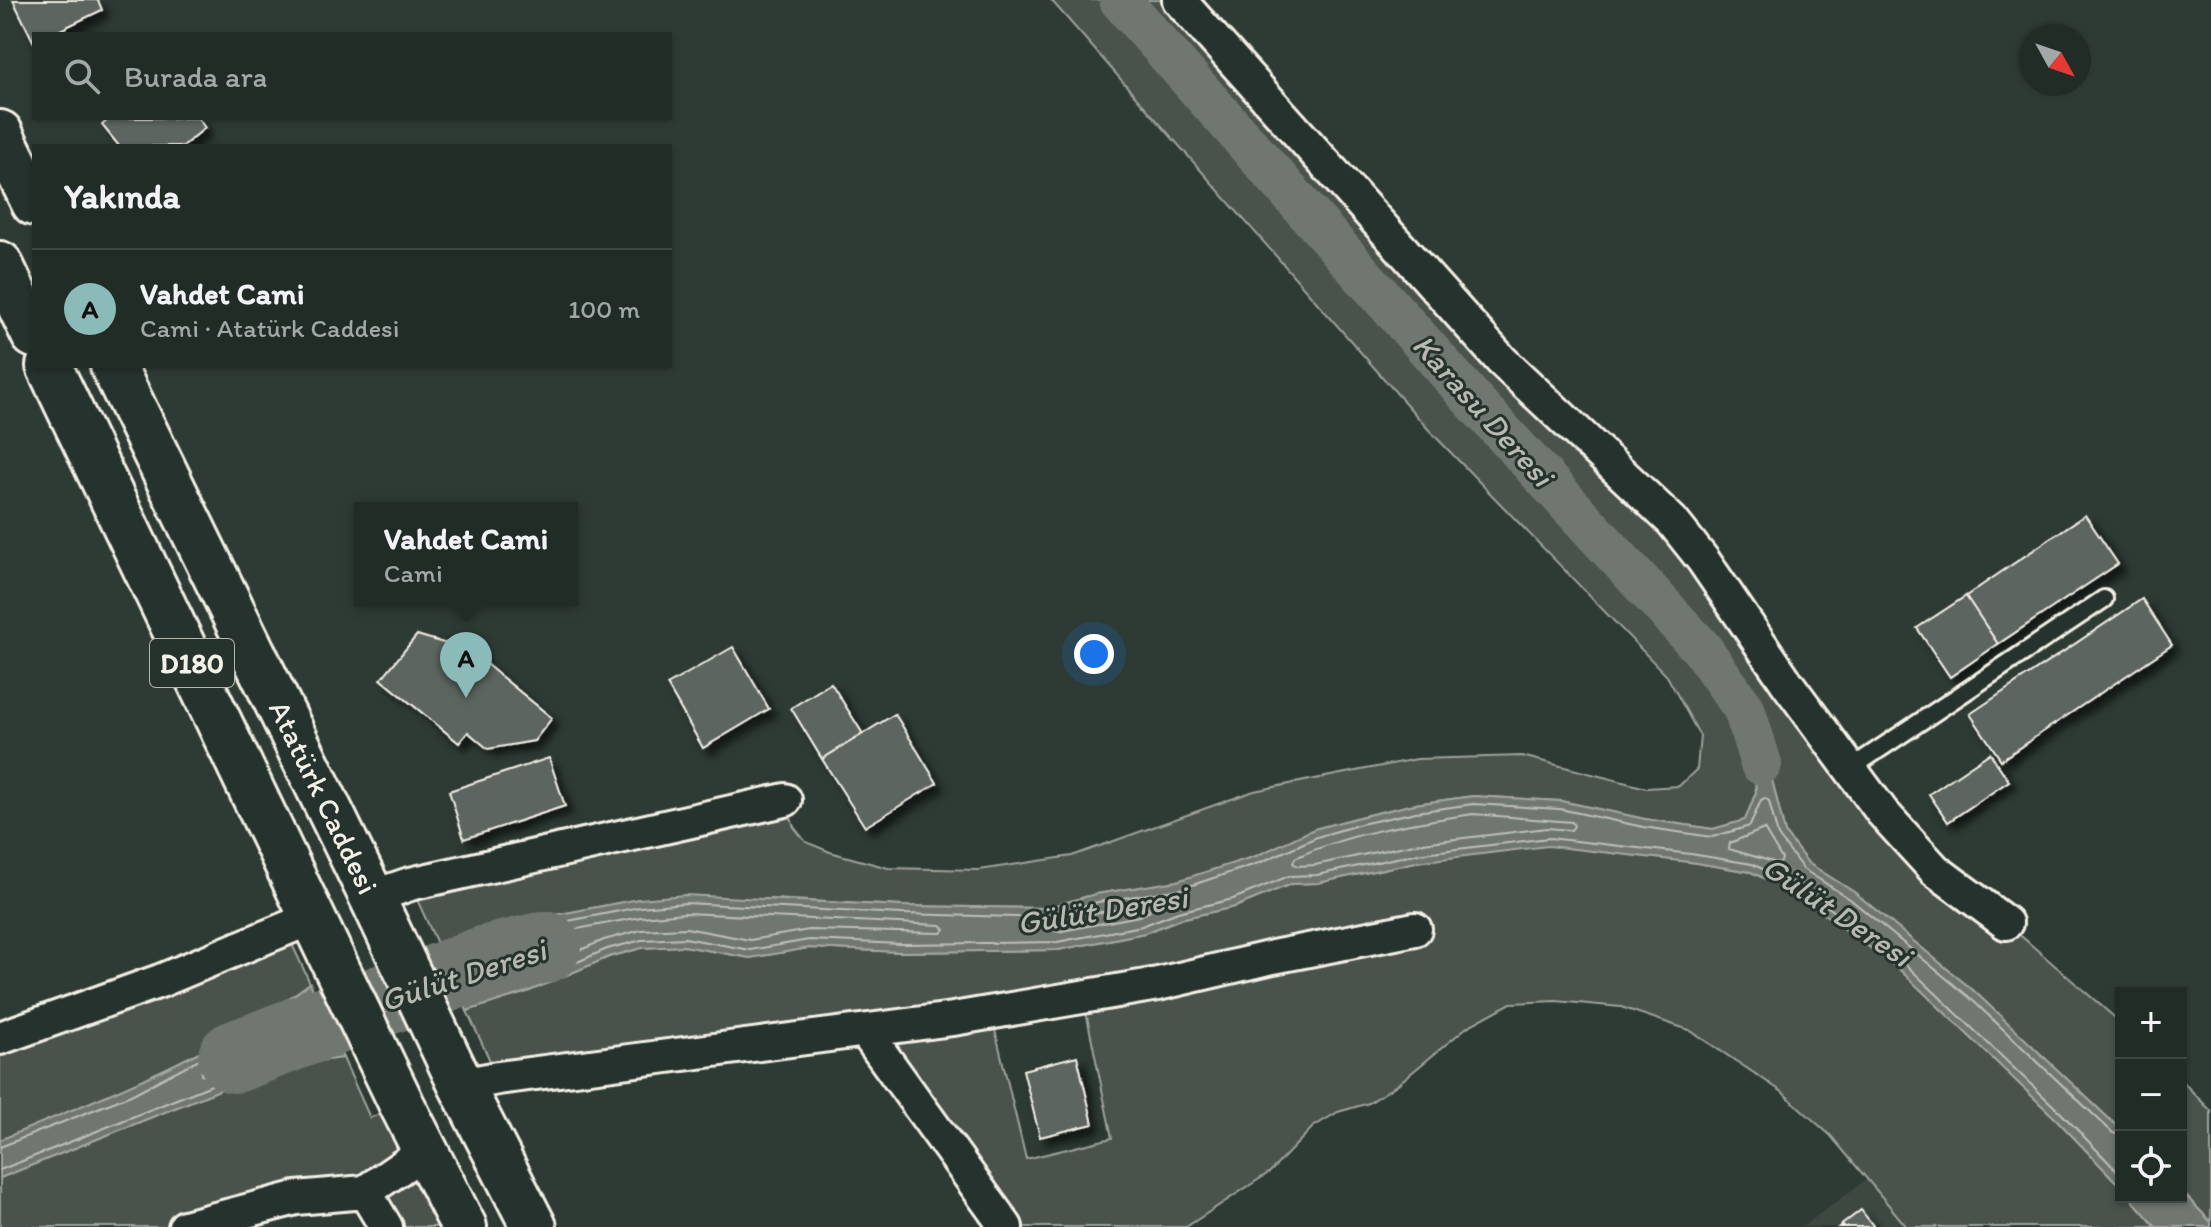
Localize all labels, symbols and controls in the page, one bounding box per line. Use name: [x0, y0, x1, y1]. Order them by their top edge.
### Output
north arrow: [2019, 24, 2091, 96]
search box: [32, 32, 672, 120]
icon: search: [60, 54, 104, 98]
text: Burada ara: [124, 58, 267, 95]
text: Yakında: [64, 176, 180, 217]
text: Vahdet Cami: [140, 275, 304, 312]
text: A: [82, 293, 98, 325]
text: 100 m: [568, 293, 640, 325]
text: Cami · Atatürk Caddesi: [140, 312, 399, 344]
water label: Karasu Deresi: [1405, 326, 1563, 496]
popup: [354, 502, 578, 606]
text: Vahdet Cami: [384, 520, 548, 557]
text: Cami: [384, 557, 443, 589]
pin: A: [440, 632, 492, 698]
your location: [1074, 634, 1114, 674]
road number: D180: [150, 639, 234, 687]
street label: Atatürk Caddesi: [261, 694, 387, 900]
water label: Gülüt Deresi: [1755, 847, 1921, 976]
water label: Gülüt Deresi: [1014, 877, 1192, 942]
water label: Gülüt Deresi: [376, 930, 553, 1020]
map controls: [2115, 987, 2187, 1203]
button: +: [2115, 987, 2187, 1059]
button: −: [2115, 1059, 2187, 1131]
button: locate: [2115, 1131, 2187, 1203]

